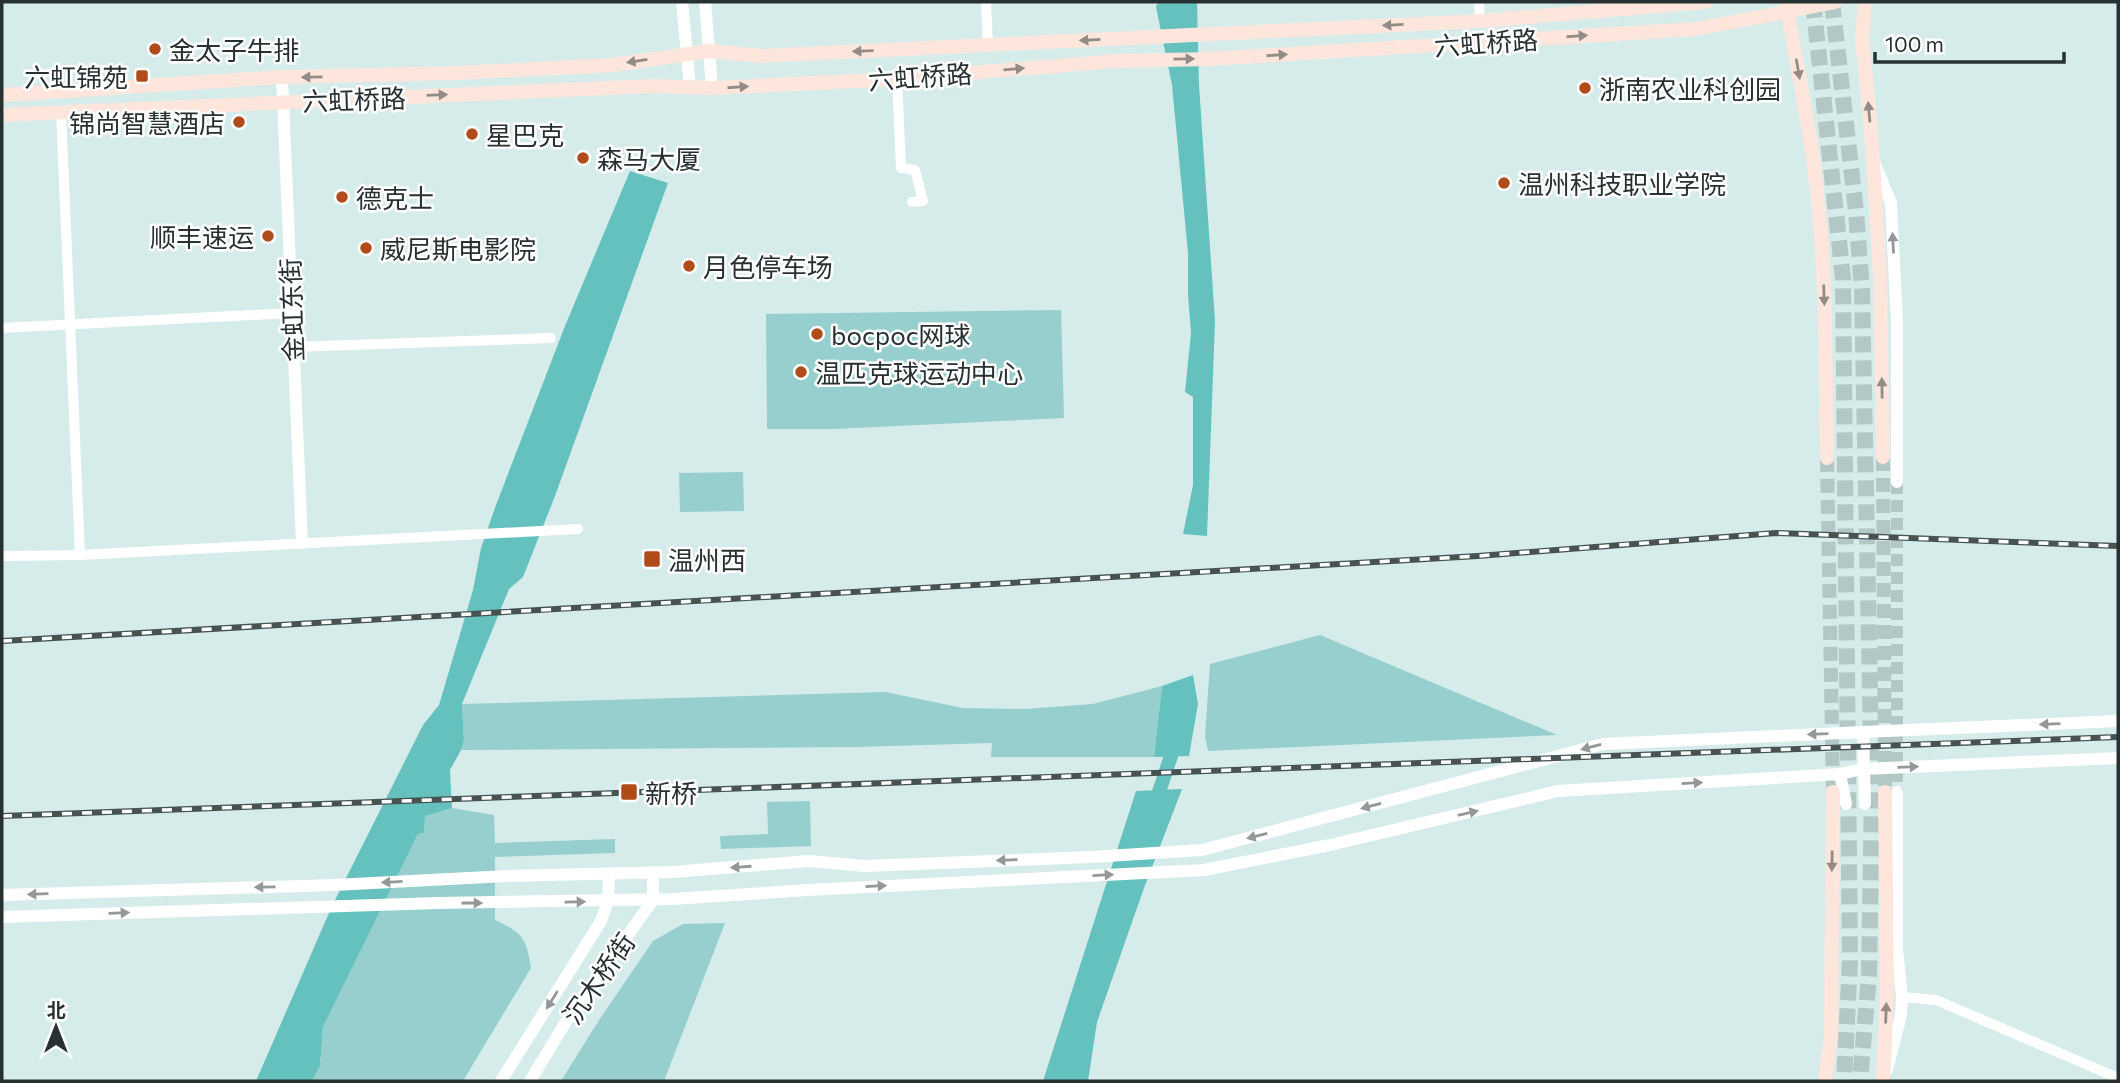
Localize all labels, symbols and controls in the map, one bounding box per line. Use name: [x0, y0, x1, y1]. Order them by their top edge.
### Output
one-way arrow: [1382, 20, 1404, 31]
scale bar: [1875, 21, 2064, 65]
street label: 六虹桥路: [1433, 23, 1539, 61]
one-way arrow: [1566, 30, 1588, 41]
text: 100 m: [1885, 31, 1944, 56]
place label: 金太子牛排: [169, 34, 299, 65]
one-way arrow: [1079, 34, 1101, 45]
marker: 金太子牛排: [147, 41, 163, 57]
one-way arrow: [852, 46, 874, 57]
one-way arrow: [1266, 49, 1288, 60]
one-way arrow: [1173, 54, 1195, 65]
one-way arrow: [626, 56, 648, 67]
street label: 六虹桥路: [867, 57, 973, 95]
one-way arrow: [1793, 58, 1804, 80]
place label: 六虹锦苑: [24, 61, 128, 92]
one-way arrow: [1003, 63, 1025, 74]
marker: 六虹锦苑: [134, 68, 150, 84]
one-way arrow: [300, 71, 322, 83]
place label: 浙南农业科创园: [1599, 73, 1781, 104]
marker: 浙南农业科创园: [1577, 80, 1593, 96]
one-way arrow: [727, 81, 749, 92]
street label: 六虹桥路: [301, 82, 407, 116]
one-way arrow: [426, 90, 448, 101]
one-way arrow: [1863, 101, 1874, 123]
place label: 锦尚智慧酒店: [69, 107, 225, 138]
marker: 锦尚智慧酒店: [231, 114, 247, 130]
place label: 星巴克: [486, 119, 564, 150]
marker: 星巴克: [464, 126, 480, 142]
place label: 森马大厦: [597, 143, 701, 174]
marker: 森马大厦: [575, 150, 591, 166]
place label: 温州科技职业学院: [1518, 168, 1726, 199]
marker: 温州科技职业学院: [1496, 175, 1512, 191]
place label: 德克士: [356, 182, 434, 213]
marker: 德克士: [334, 189, 350, 205]
place label: 顺丰速运: [150, 221, 254, 252]
marker: 顺丰速运: [260, 228, 276, 244]
one-way arrow: [1887, 231, 1898, 253]
place label: 威尼斯电影院: [380, 233, 536, 264]
marker: 威尼斯电影院: [358, 240, 374, 256]
place label: 月色停车场: [703, 251, 833, 282]
street label: 金虹东街: [274, 257, 308, 363]
marker: 月色停车场: [681, 258, 697, 274]
one-way arrow: [1818, 284, 1829, 306]
place label: bocpoc网球: [831, 319, 971, 350]
marker: bocpoc网球: [809, 326, 825, 342]
place label: 温匹克球运动中心: [815, 357, 1023, 388]
marker: 温匹克球运动中心: [793, 364, 809, 380]
one-way arrow: [1876, 377, 1888, 399]
place label: 温州西: [668, 544, 746, 575]
marker: 温州西: [642, 549, 662, 569]
one-way arrow: [2039, 718, 2061, 729]
one-way arrow: [1806, 728, 1828, 739]
one-way arrow: [1580, 742, 1602, 753]
one-way arrow: [1897, 762, 1919, 773]
place label: 新桥: [645, 777, 697, 808]
one-way arrow: [1682, 778, 1704, 789]
marker: 新桥: [619, 782, 639, 802]
one-way arrow: [1360, 801, 1382, 812]
one-way arrow: [1457, 807, 1479, 818]
one-way arrow: [1246, 831, 1268, 842]
one-way arrow: [1826, 850, 1838, 872]
one-way arrow: [995, 855, 1017, 866]
one-way arrow: [729, 862, 751, 873]
one-way arrow: [1092, 869, 1114, 880]
one-way arrow: [381, 877, 403, 888]
one-way arrow: [254, 881, 276, 892]
one-way arrow: [865, 881, 887, 892]
one-way arrow: [27, 888, 49, 900]
one-way arrow: [564, 896, 586, 907]
one-way arrow: [461, 897, 483, 909]
one-way arrow: [108, 907, 130, 918]
street label: 沉木桥街: [555, 927, 641, 1029]
one-way arrow: [546, 990, 559, 1010]
north arrow: [21, 992, 91, 1062]
text: 北: [46, 998, 66, 1021]
one-way arrow: [1881, 1002, 1892, 1024]

